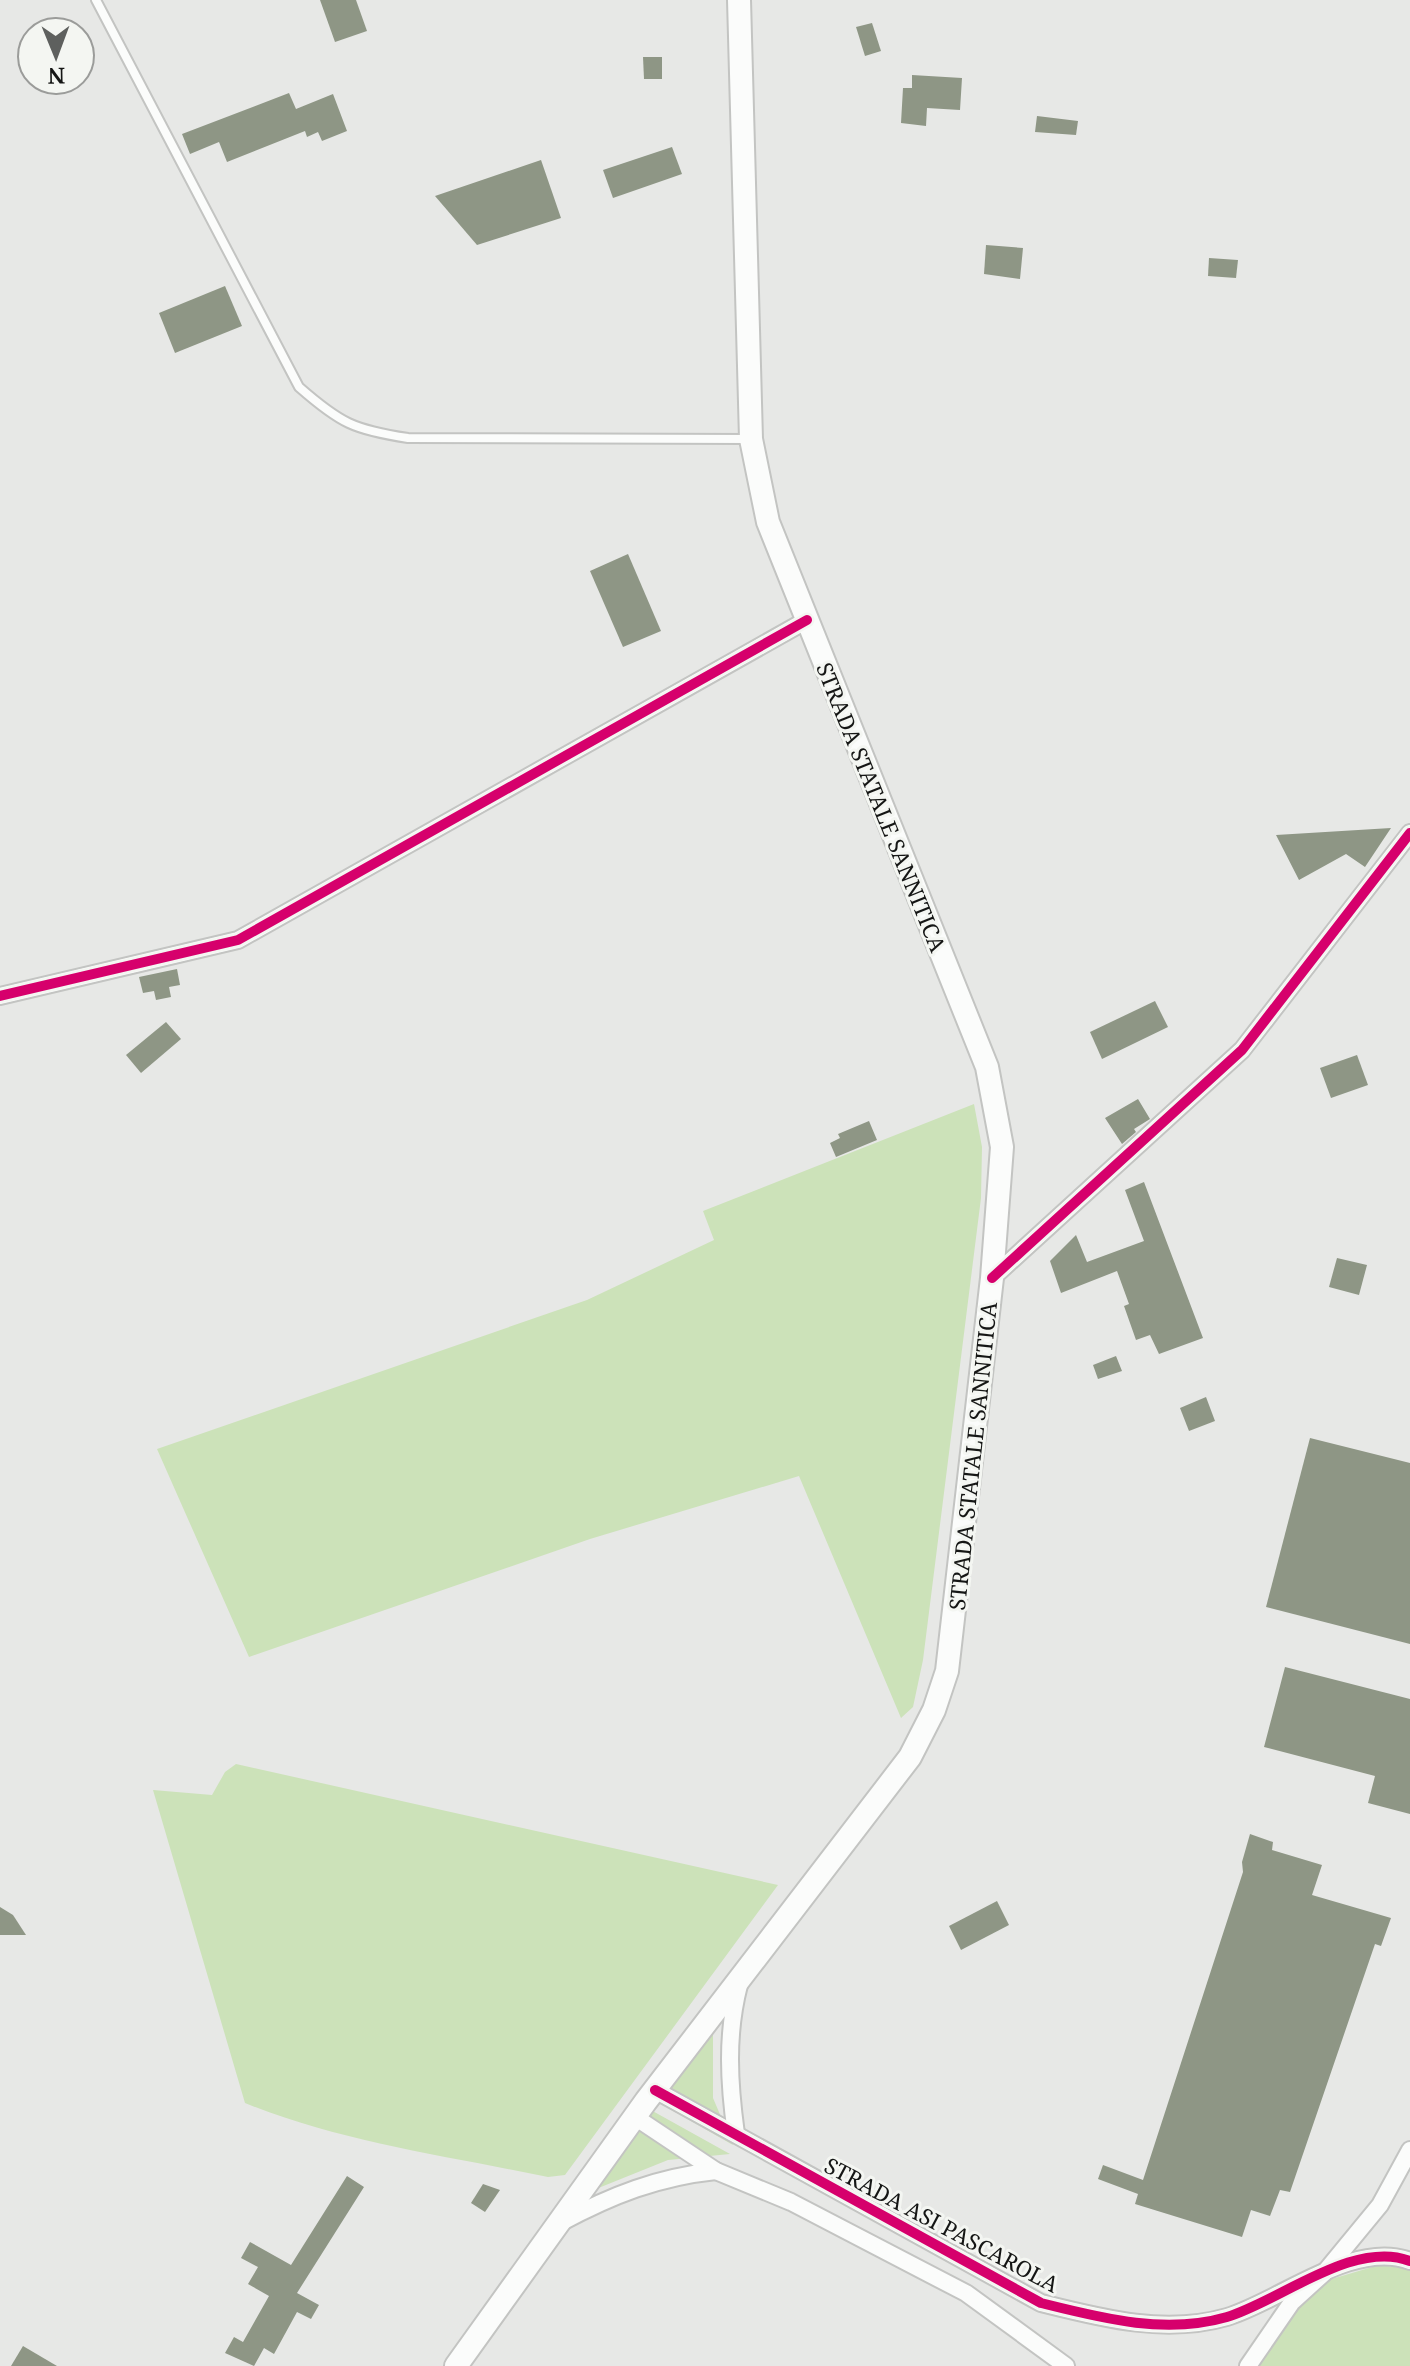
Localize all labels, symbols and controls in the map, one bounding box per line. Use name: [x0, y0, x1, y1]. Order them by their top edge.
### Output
north arrow: [16, 16, 96, 96]
text: N: [47, 62, 65, 92]
street label: STRADA STATALE SANNITICA: [810, 658, 954, 957]
street label: STRADA STATALE SANNITICA: [941, 1300, 1003, 1612]
street label: STRADA ASI PASCAROLA: [820, 2149, 1065, 2299]

